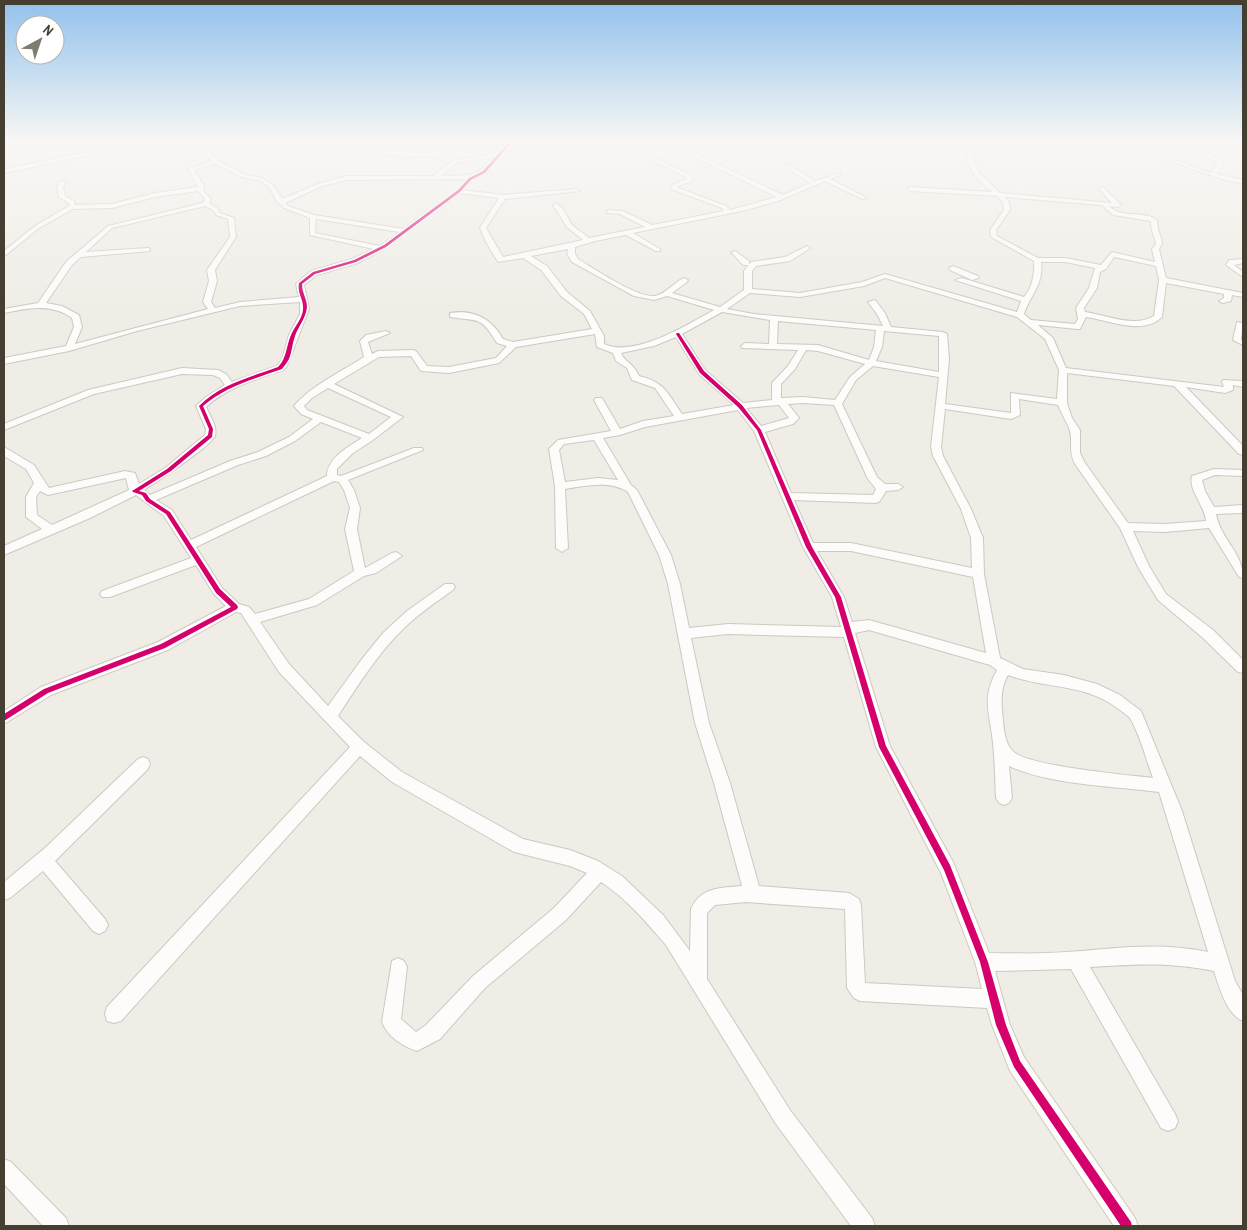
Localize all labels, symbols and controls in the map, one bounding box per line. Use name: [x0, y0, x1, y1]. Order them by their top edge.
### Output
north arrow: [15, 15, 65, 65]
text: N: [39, 20, 57, 40]

